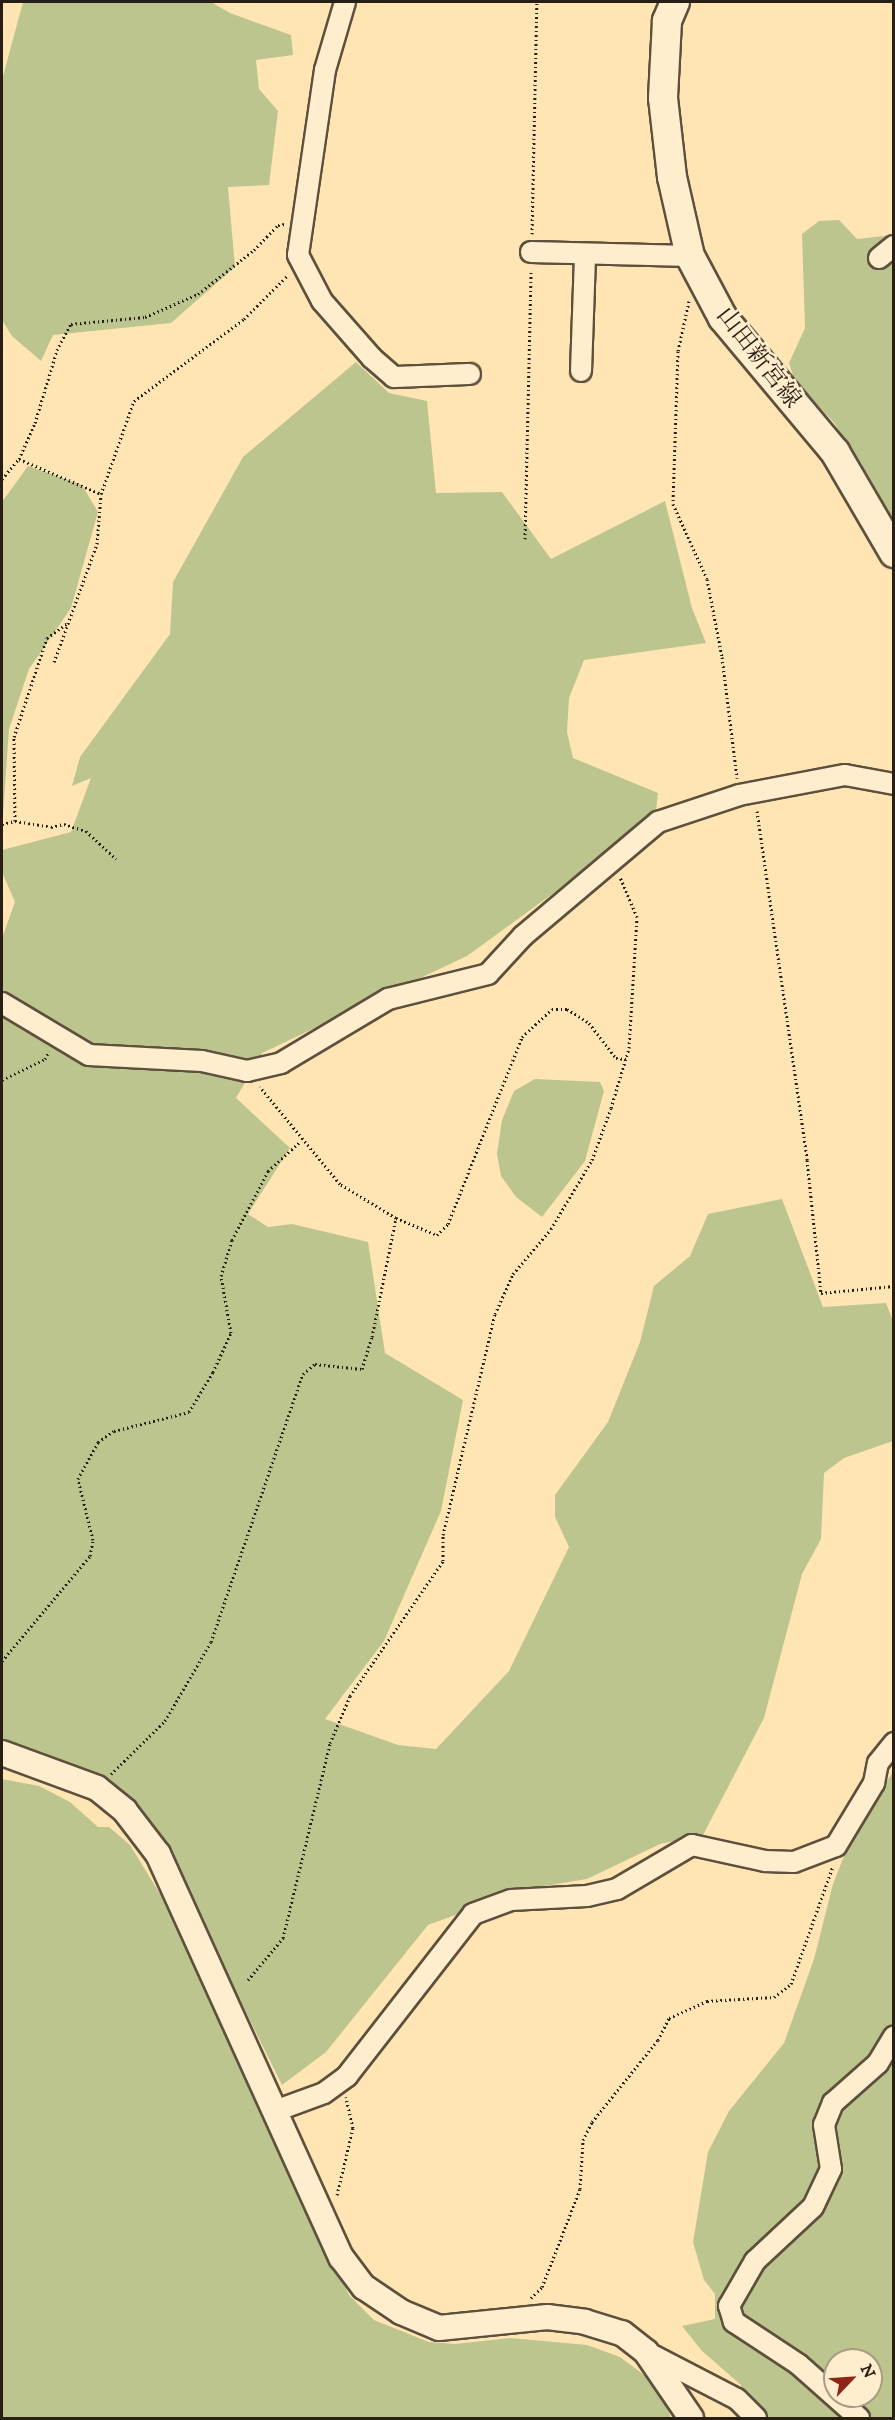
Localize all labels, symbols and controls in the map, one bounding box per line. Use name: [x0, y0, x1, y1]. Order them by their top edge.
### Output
street label: 山田新宮線: [710, 302, 806, 414]
north arrow: [823, 2348, 883, 2408]
text: N: [856, 2361, 879, 2381]

